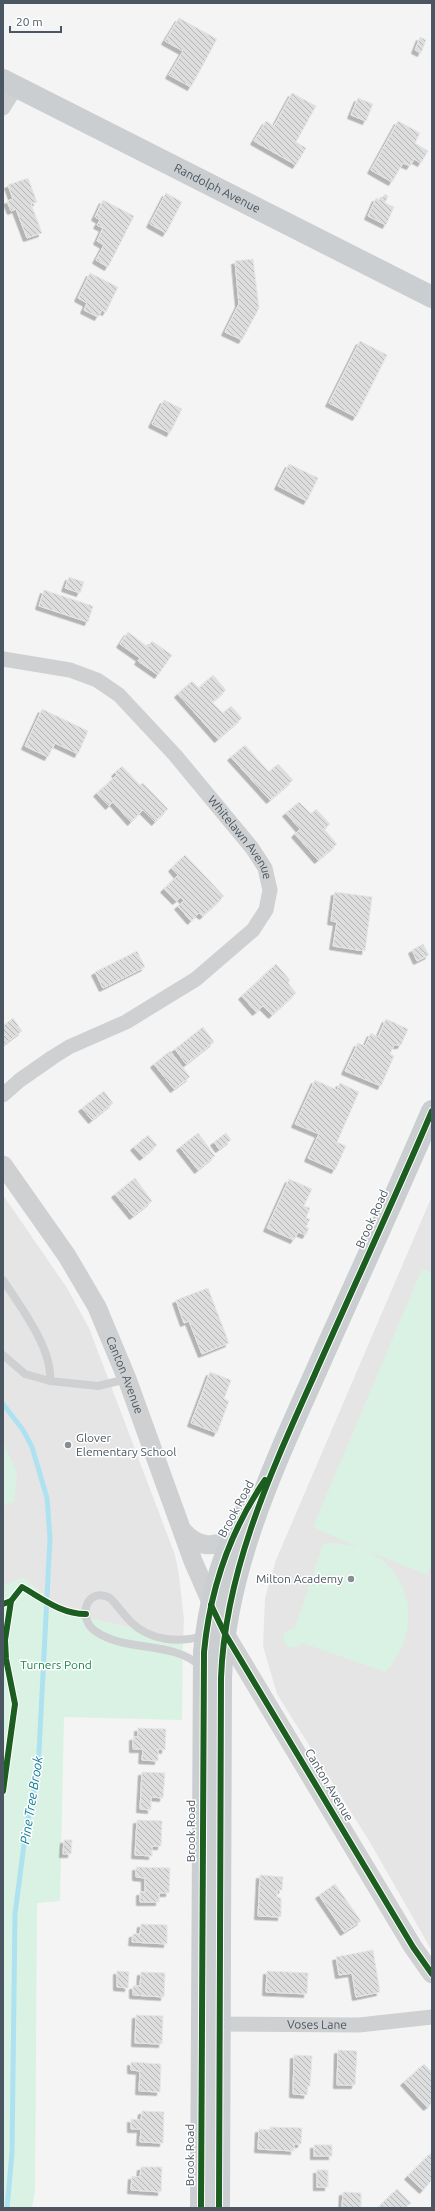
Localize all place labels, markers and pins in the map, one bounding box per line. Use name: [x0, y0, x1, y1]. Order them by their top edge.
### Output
place label: Glover Elementary School: [76, 1431, 176, 1458]
marker: Glover Elementary School: [63, 1440, 73, 1450]
place label: Milton Academy: [256, 1572, 343, 1585]
marker: Milton Academy: [346, 1574, 356, 1584]

